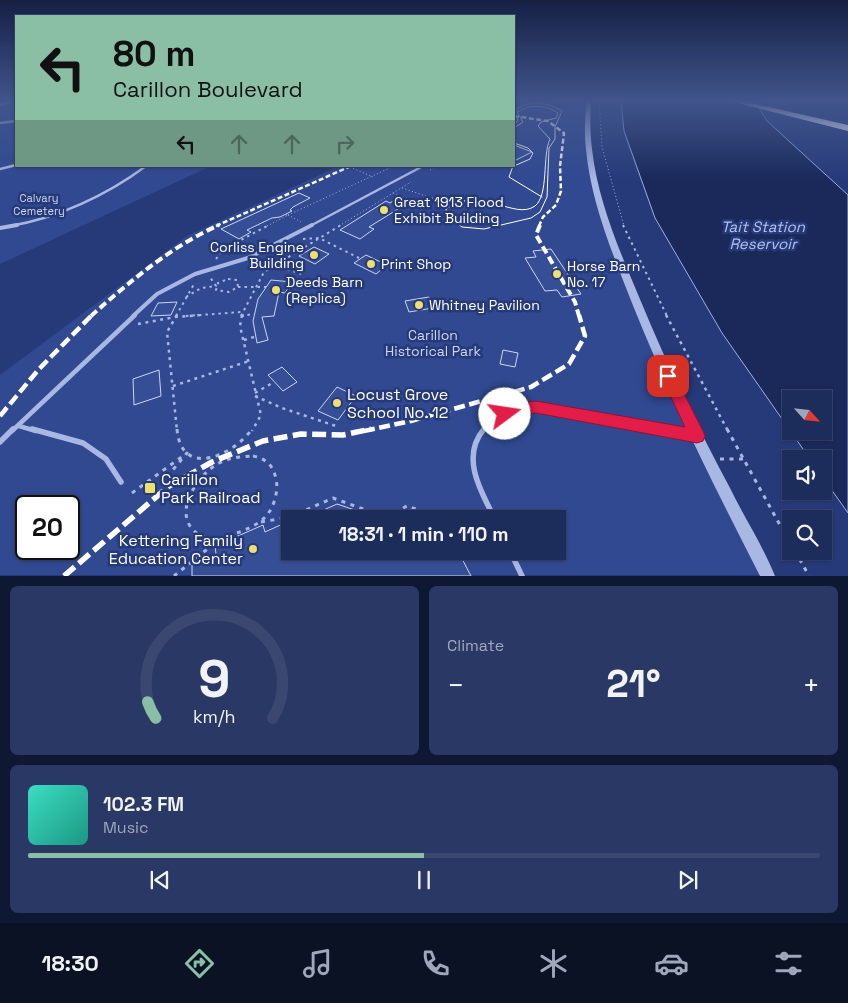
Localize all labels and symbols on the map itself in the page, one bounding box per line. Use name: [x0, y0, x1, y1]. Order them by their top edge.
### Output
park label: Calvary Cemetery: [13, 191, 65, 218]
place label: Great 1913 Flood Exhibit Building: [394, 193, 504, 227]
marker: Great 1913 Flood Exhibit Building: [378, 204, 390, 216]
water label: Tait Station Reservoir: [721, 217, 806, 253]
place label: Corliss Engine Building: [210, 238, 304, 272]
marker: Corliss Engine Building: [308, 249, 320, 261]
place label: Print Shop: [381, 255, 451, 273]
place label: Horse Barn No. 17: [567, 257, 640, 291]
marker: Print Shop: [365, 258, 377, 270]
marker: Horse Barn No. 17: [551, 268, 563, 280]
place label: Deeds Barn (Replica): [286, 273, 363, 307]
marker: Deeds Barn (Replica): [270, 284, 282, 296]
place label: Whitney Pavilion: [429, 296, 540, 314]
marker: Whitney Pavilion: [413, 299, 425, 311]
park label: Carillon Historical Park: [385, 326, 481, 360]
pin: [647, 355, 689, 397]
place label: Locust Grove School No. 12: [347, 384, 448, 423]
position arrow: [478, 387, 530, 439]
north arrow: [782, 390, 832, 440]
marker: Locust Grove School No. 12: [331, 397, 343, 409]
place label: Carillon Park Railroad: [161, 469, 260, 508]
marker: Carillon Park Railroad: [143, 481, 157, 495]
speed limit sign: 20: [15, 495, 80, 560]
place label: Kettering Family Education Center: [109, 530, 243, 569]
marker: Kettering Family Education Center: [247, 543, 259, 555]

